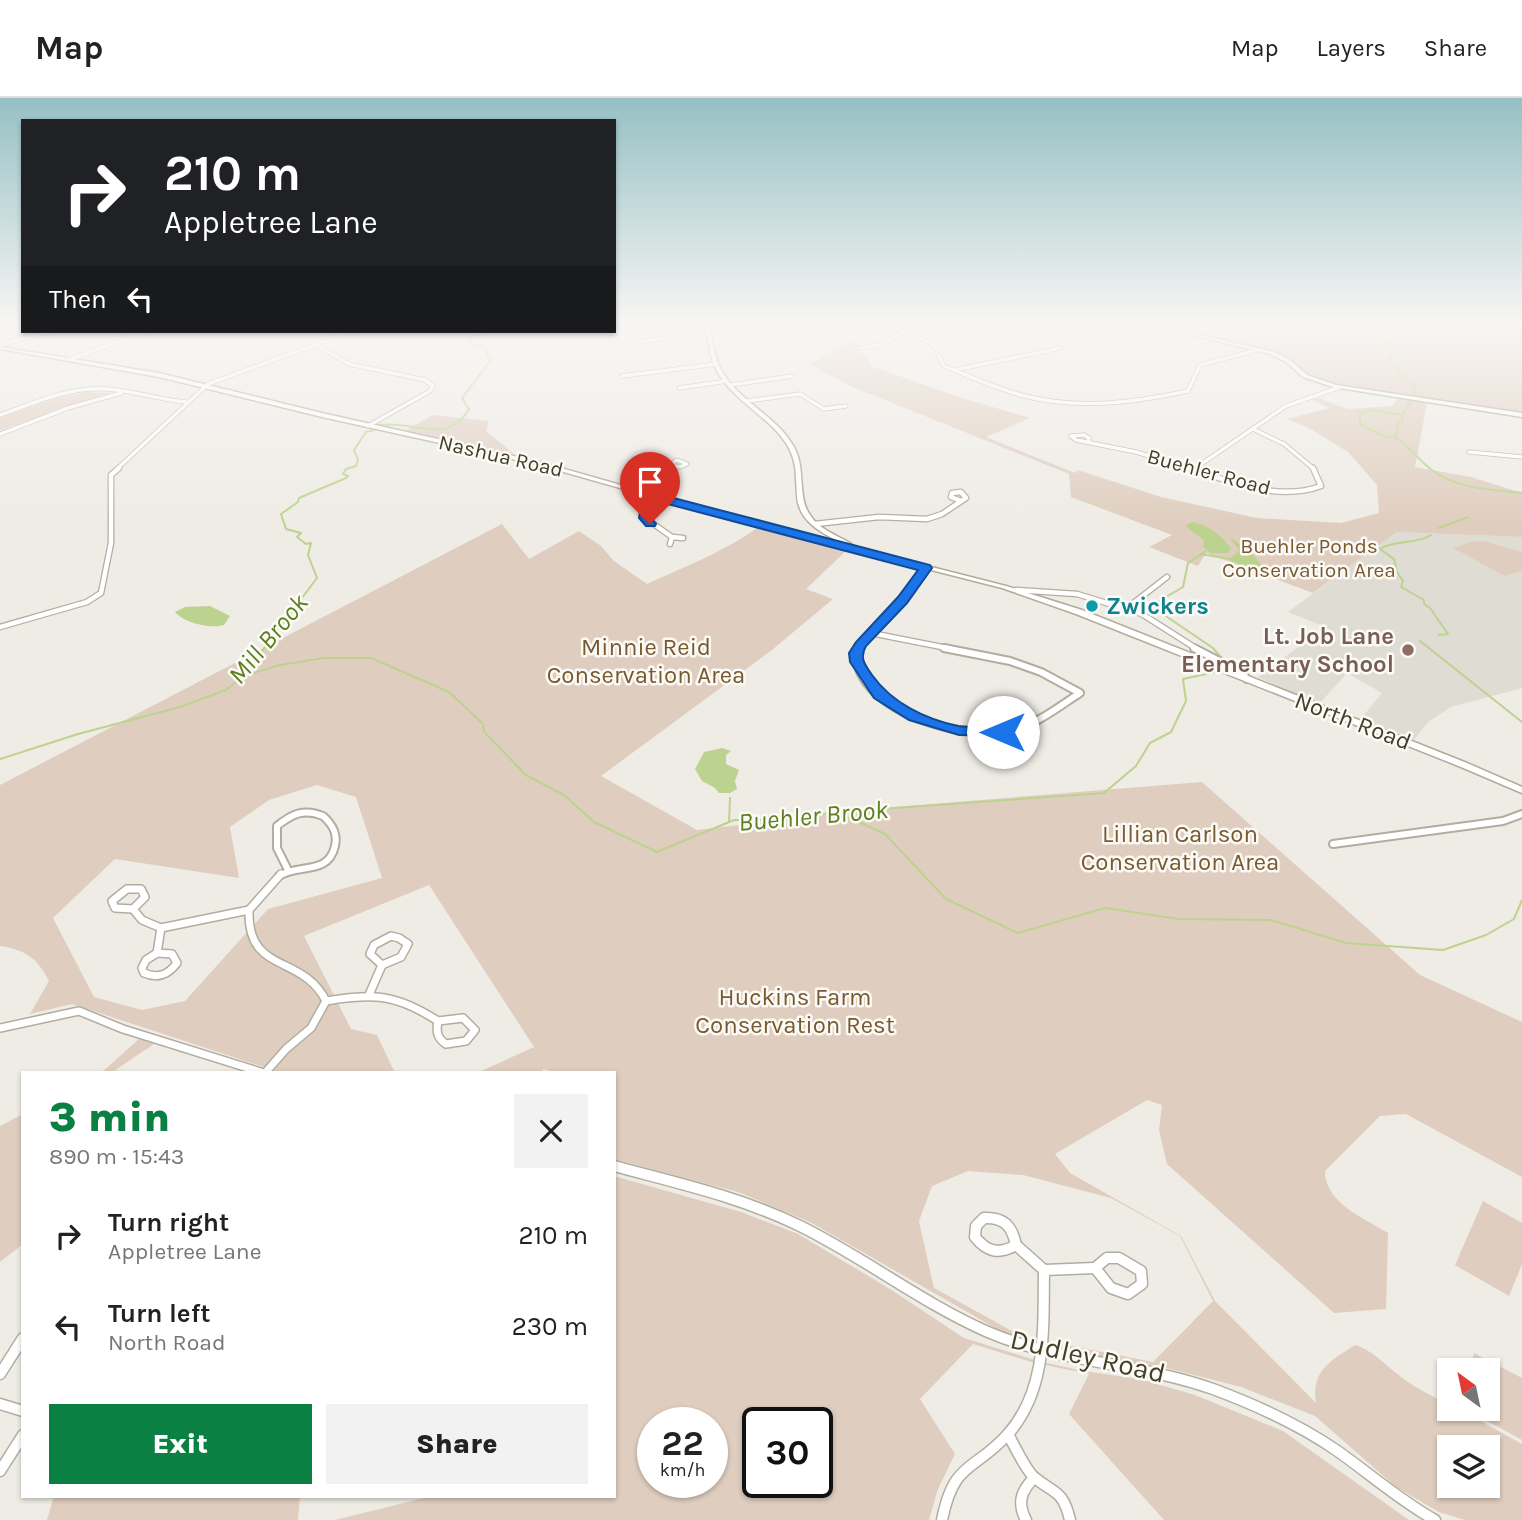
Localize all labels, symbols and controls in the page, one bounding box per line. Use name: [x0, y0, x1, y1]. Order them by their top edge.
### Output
text: Map: [35, 29, 103, 67]
text: Map: [1231, 34, 1279, 62]
text: Layers: [1317, 34, 1386, 62]
text: Share: [1424, 34, 1487, 62]
text: 210 m: [164, 145, 301, 202]
icon: right: [49, 147, 140, 238]
text: Appletree Lane: [164, 204, 378, 241]
icon: left: [121, 280, 159, 318]
text: Then: [49, 284, 107, 315]
street label: Nashua Road: [436, 430, 566, 482]
street label: Buehler Road: [1145, 444, 1273, 500]
pin: [620, 452, 680, 524]
icon: arrive: [631, 463, 669, 501]
park label: Buehler Ponds Conservation Area: [1222, 534, 1396, 582]
water label: Mill Brook: [222, 587, 315, 690]
place label: Zwickers: [1106, 592, 1209, 620]
marker: Zwickers: [1084, 598, 1100, 614]
place label: Lt. Job Lane Elementary School: [1181, 622, 1394, 678]
park label: Minnie Reid Conservation Area: [547, 633, 745, 689]
marker: Lt. Job Lane Elementary School: [1400, 642, 1416, 658]
street label: North Road: [1291, 686, 1415, 756]
position arrow: [966, 695, 1040, 769]
water label: Buehler Brook: [737, 794, 890, 838]
park label: Lillian Carlson Conservation Area: [1081, 820, 1279, 876]
park label: Huckins Farm Conservation Rest: [695, 983, 895, 1039]
text: 3 min: [49, 1092, 170, 1142]
button: close: [514, 1094, 588, 1168]
text: 890 m · 15:43: [49, 1143, 184, 1170]
text: Turn right: [108, 1207, 229, 1238]
icon: right: [49, 1217, 87, 1255]
text: 210 m: [518, 1220, 588, 1251]
text: Appletree Lane: [108, 1238, 262, 1265]
text: Turn left: [108, 1298, 210, 1329]
icon: left: [49, 1308, 87, 1346]
text: 230 m: [512, 1311, 588, 1342]
street label: Dudley Road: [1007, 1322, 1169, 1390]
text: North Road: [108, 1329, 226, 1356]
north arrow: [1437, 1358, 1500, 1421]
map controls: [1437, 1358, 1500, 1498]
button: Exit: [49, 1404, 312, 1484]
button: Share: [326, 1404, 588, 1484]
speed limit sign: 30: [742, 1407, 833, 1498]
text: 22: [661, 1423, 704, 1464]
button: layers: [1437, 1435, 1500, 1498]
text: km/h: [660, 1459, 705, 1481]

